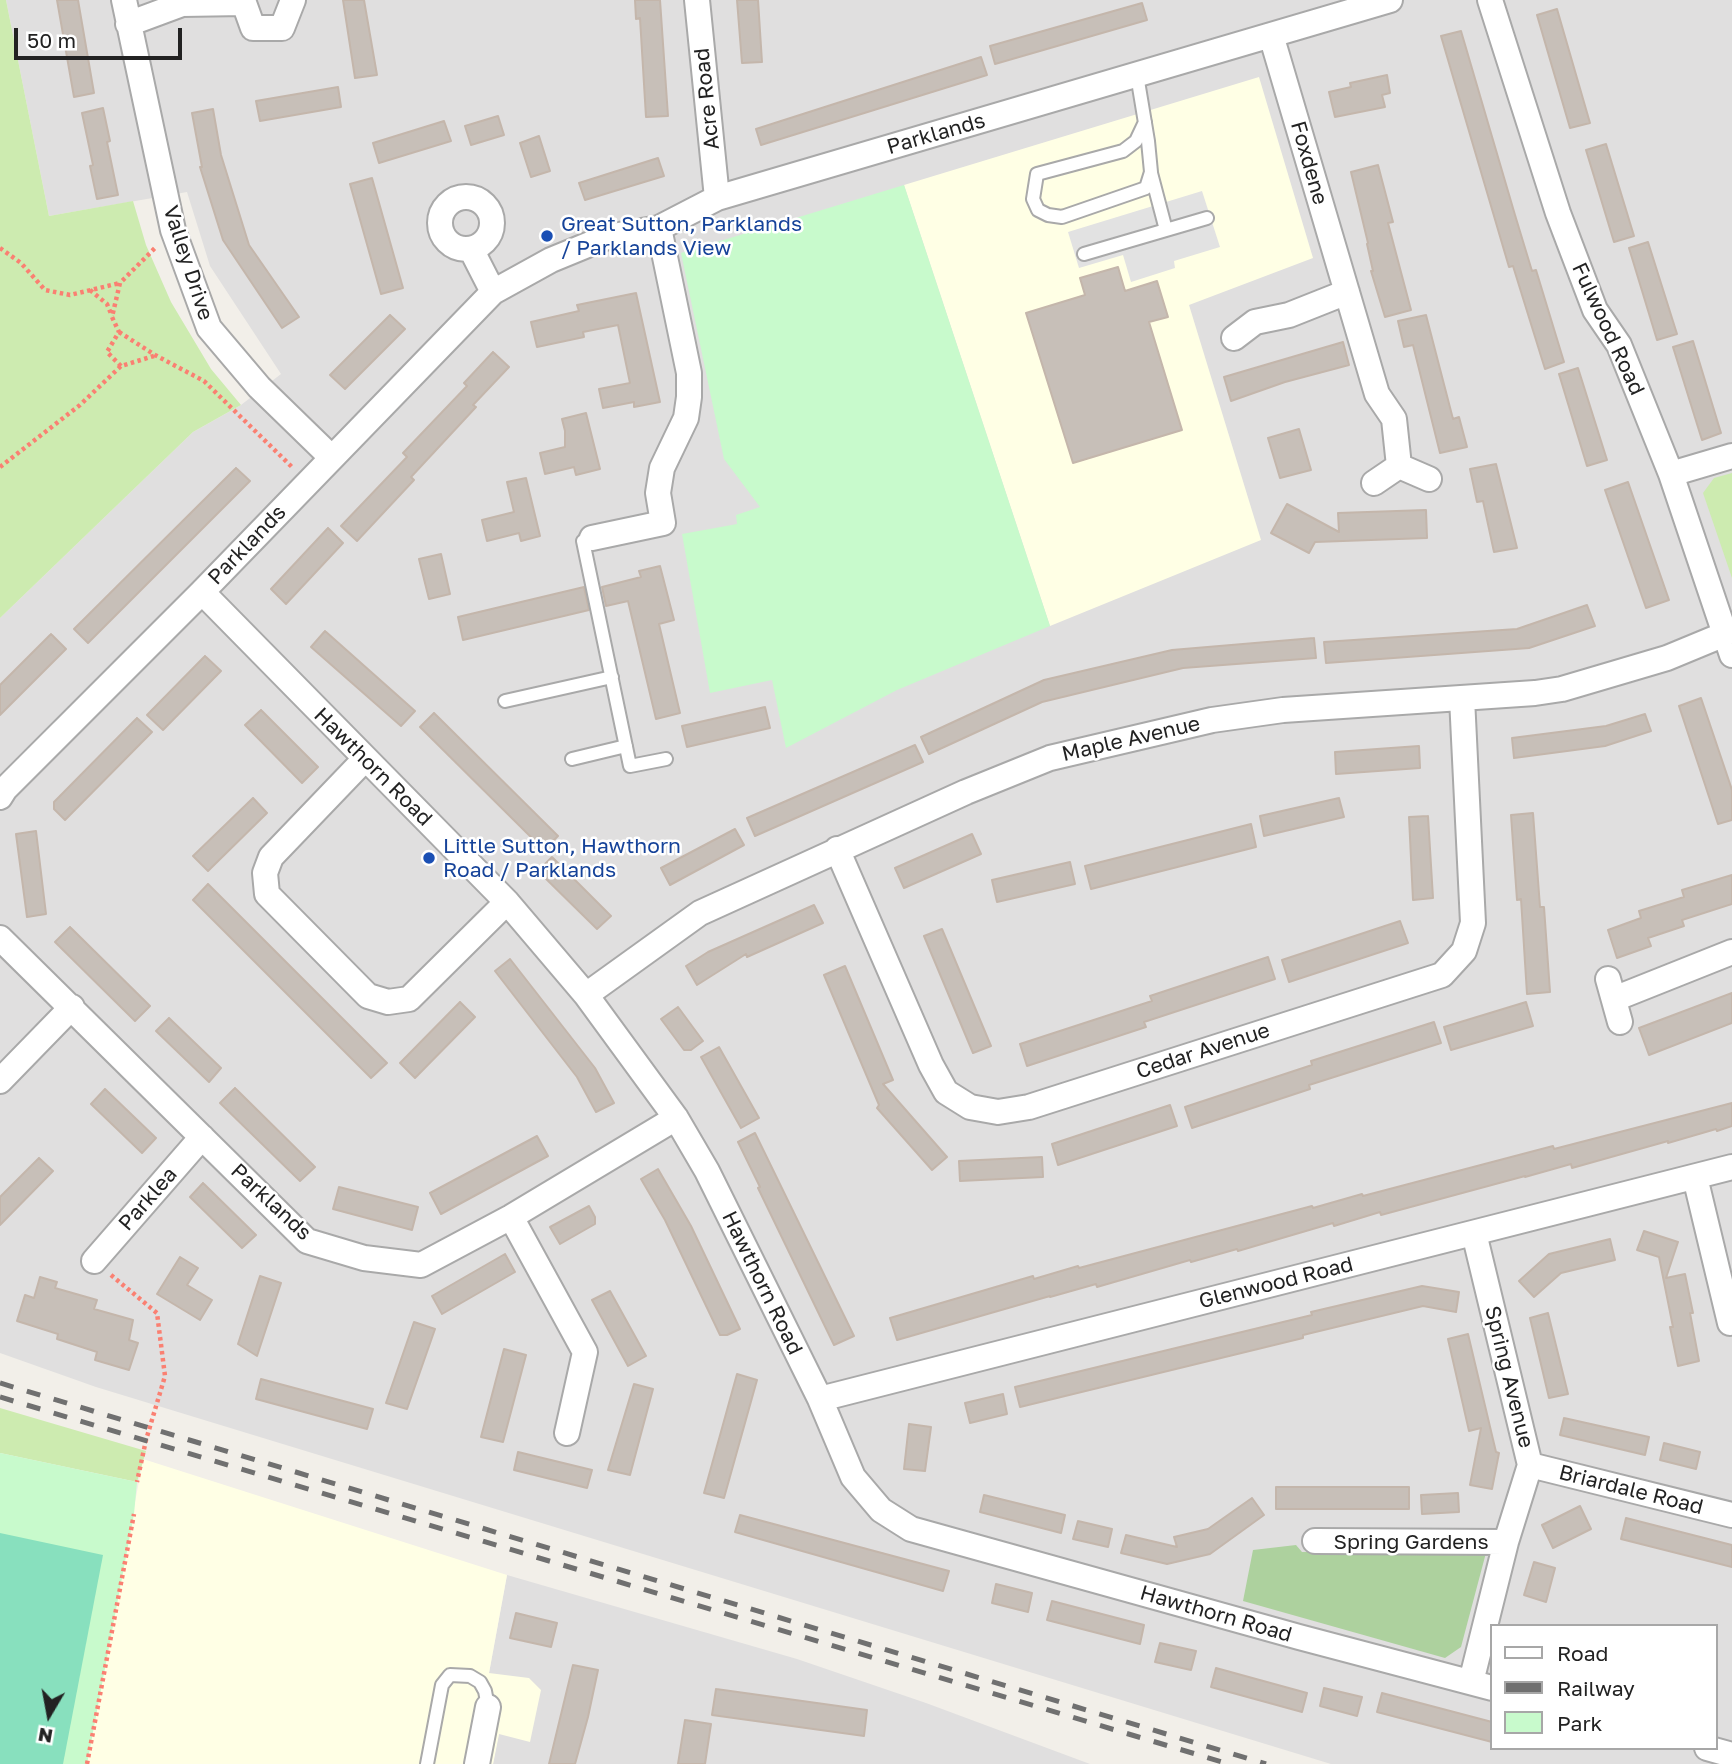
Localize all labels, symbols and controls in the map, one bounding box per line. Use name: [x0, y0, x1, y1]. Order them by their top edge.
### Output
scale bar: [18, 14, 186, 58]
text: 50 m: [27, 27, 76, 53]
street label: Acre Road: [689, 47, 725, 151]
street label: Parklands: [884, 108, 988, 160]
street label: Foxdene: [1285, 118, 1333, 208]
street label: Valley Drive: [158, 203, 218, 323]
place label: Great Sutton, Parklands / Parklands View: [561, 211, 802, 261]
marker: Great Sutton, Parklands / Parklands View: [539, 228, 555, 244]
street label: Fulwood Road: [1566, 259, 1650, 399]
street label: Parklands: [203, 500, 291, 590]
street label: Hawthorn Road: [309, 703, 437, 831]
street label: Maple Avenue: [1060, 711, 1202, 767]
place label: Little Sutton, Hawthorn Road / Parklands: [443, 833, 681, 883]
marker: Little Sutton, Hawthorn Road / Parklands: [421, 850, 437, 866]
street label: Cedar Avenue: [1133, 1018, 1273, 1084]
street label: Parklands: [225, 1158, 317, 1246]
street label: Parklea: [114, 1162, 182, 1236]
street label: Hawthorn Road: [716, 1207, 808, 1359]
street label: Glenwood Road: [1196, 1252, 1356, 1314]
street label: Spring Avenue: [1479, 1303, 1539, 1451]
street label: Briardale Road: [1556, 1460, 1706, 1520]
street label: Spring Gardens: [1333, 1529, 1489, 1555]
street label: Hawthorn Road: [1137, 1580, 1295, 1648]
legend: [1490, 1624, 1718, 1750]
text: Road: [1557, 1640, 1608, 1666]
text: Railway: [1557, 1675, 1635, 1701]
north arrow: [14, 1680, 84, 1750]
text: Park: [1557, 1710, 1602, 1736]
text: N: [36, 1724, 54, 1749]

